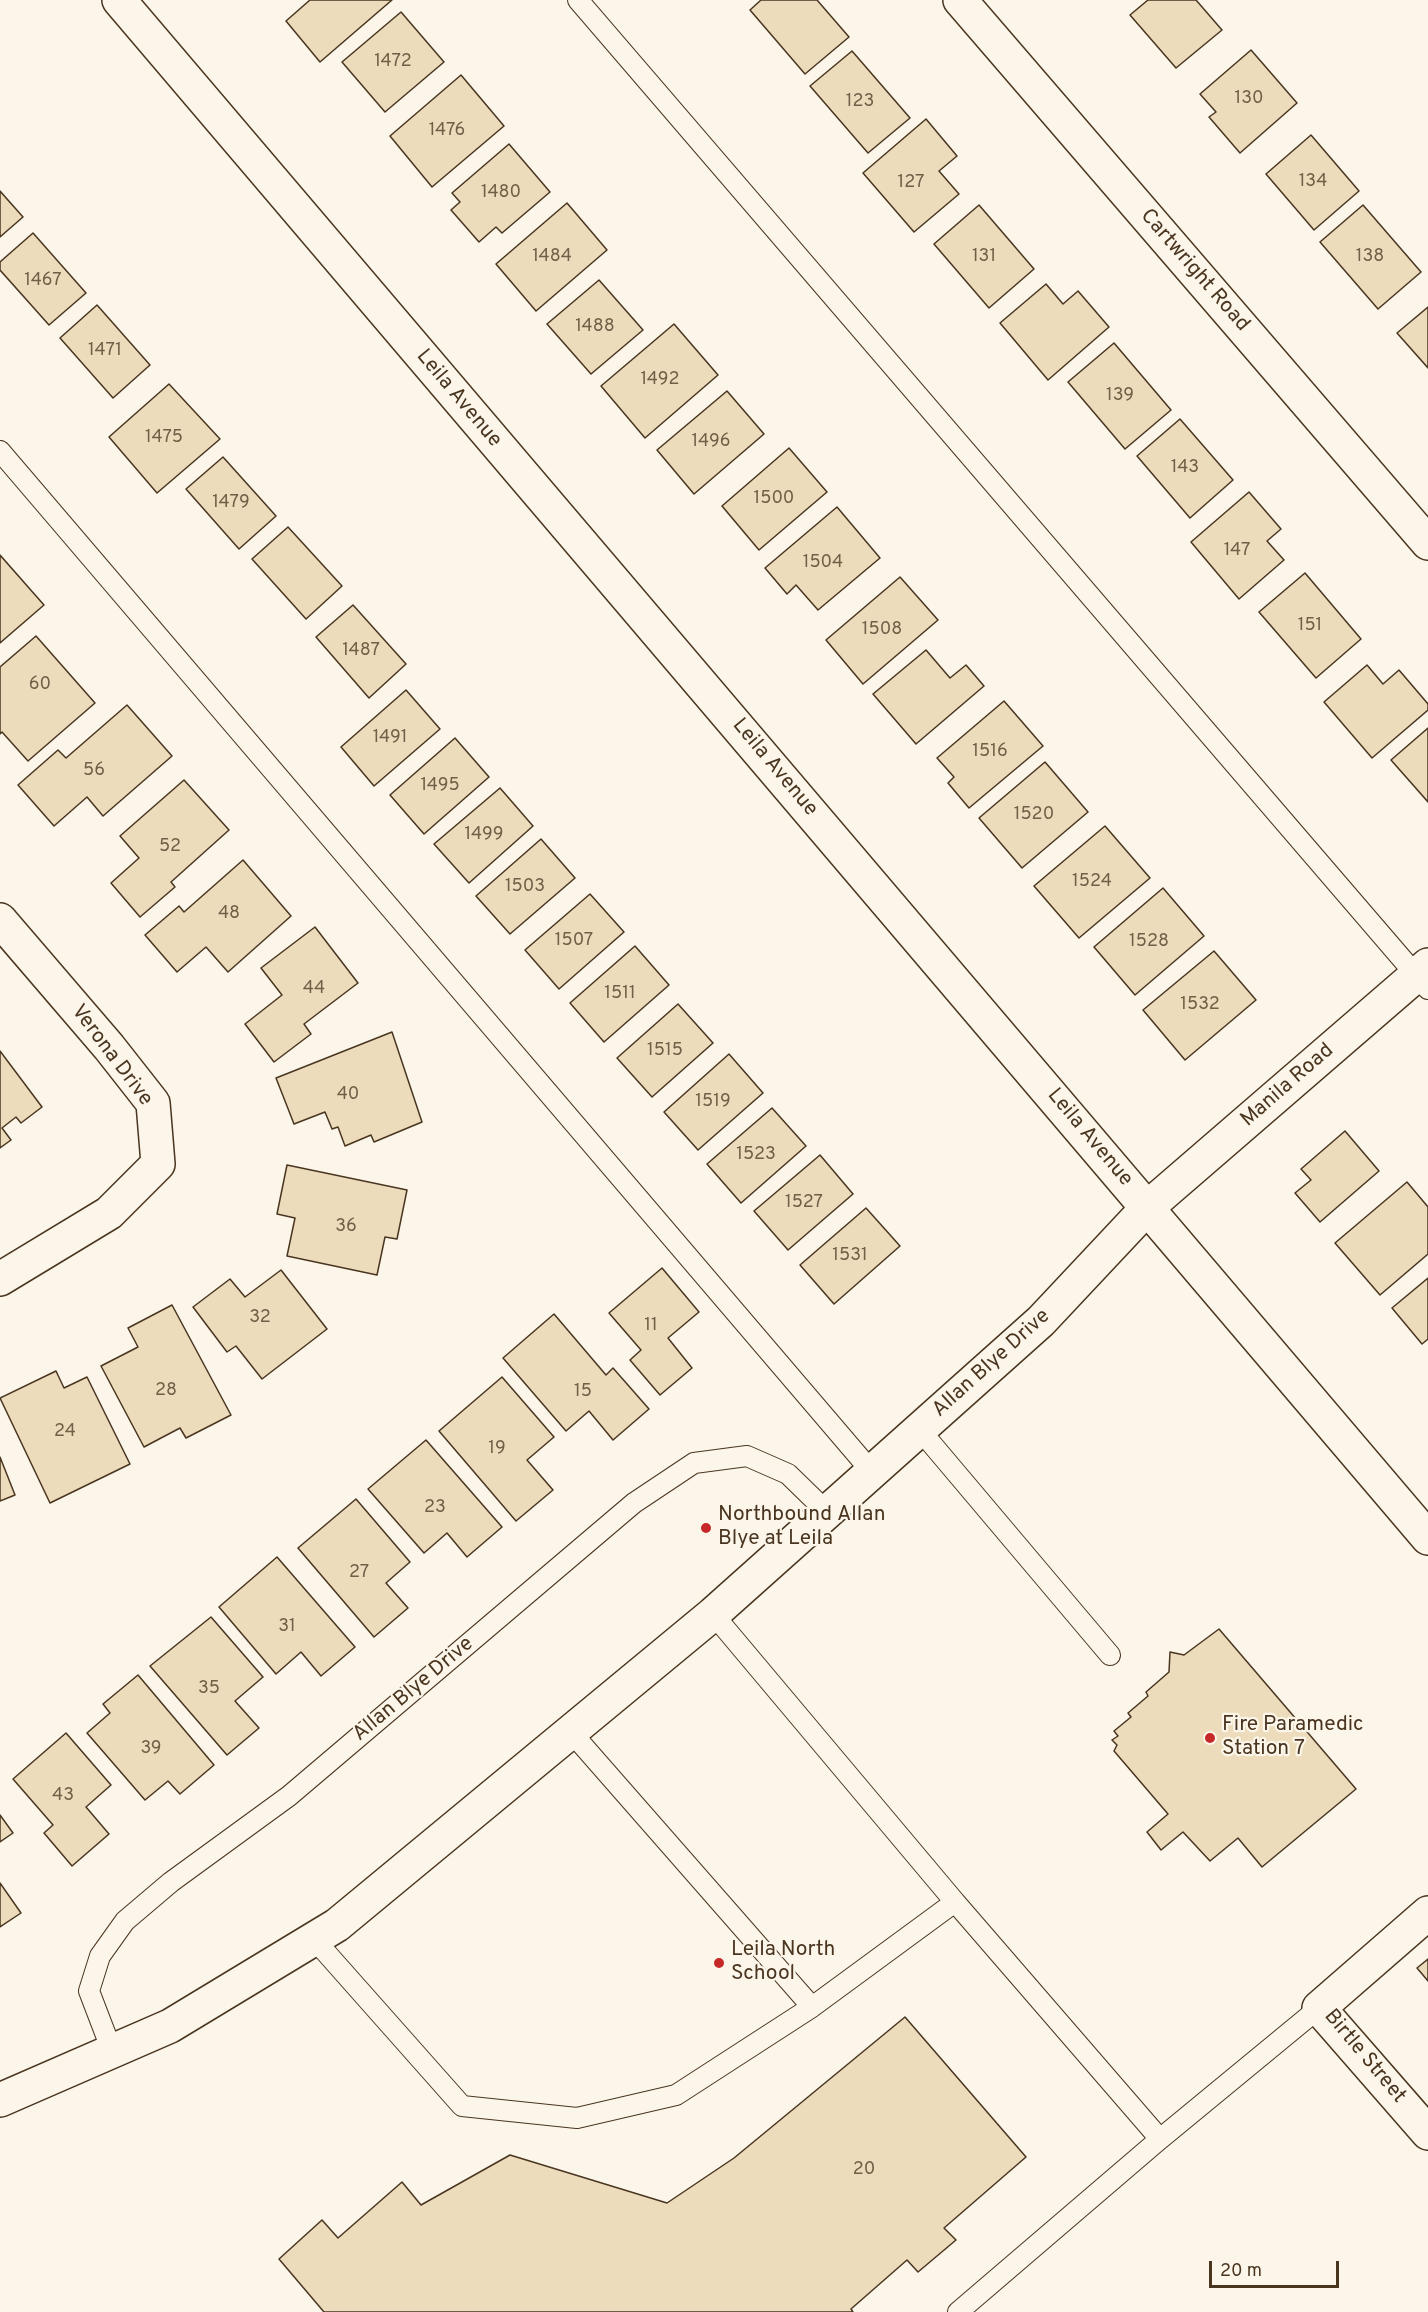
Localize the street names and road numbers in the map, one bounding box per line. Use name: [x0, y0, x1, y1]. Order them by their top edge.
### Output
street label: Cartwright Road: [1134, 205, 1254, 337]
street label: Leila Avenue: [410, 345, 506, 453]
street label: Leila Avenue: [726, 714, 822, 822]
street label: Verona Drive: [65, 1000, 157, 1112]
street label: Manila Road: [1236, 1039, 1340, 1133]
street label: Leila Avenue: [1041, 1084, 1137, 1192]
street label: Allan Blye Drive: [928, 1305, 1056, 1423]
street label: Allan Blye Drive: [349, 1632, 479, 1748]
street label: Birtle Street: [1317, 2005, 1411, 2109]

